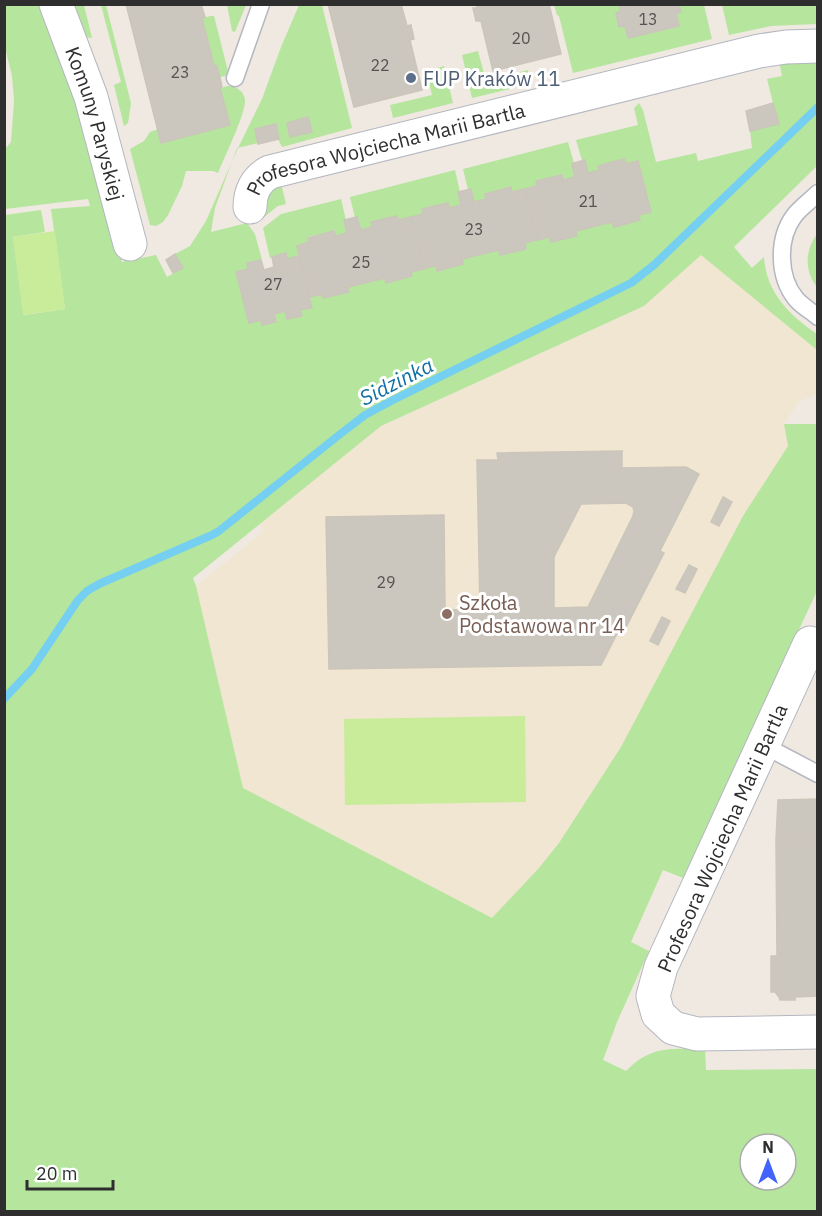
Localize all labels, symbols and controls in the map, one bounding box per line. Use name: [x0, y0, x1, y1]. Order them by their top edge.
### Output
house number: 13: [638, 9, 658, 29]
house number: 20: [511, 28, 531, 48]
street label: Komuny Paryskiej: [60, 43, 131, 203]
house number: 22: [370, 55, 390, 75]
house number: 23: [170, 62, 190, 82]
place label: FUP Kraków 11: [423, 65, 560, 92]
marker: FUP Kraków 11: [404, 71, 418, 85]
street label: Profesora Wojciecha Marii Bartla: [239, 96, 528, 199]
house number: 21: [578, 191, 598, 211]
house number: 23: [464, 219, 484, 239]
house number: 25: [351, 252, 371, 272]
house number: 27: [263, 274, 283, 294]
water label: Sidzinka: [354, 350, 438, 412]
house number: 29: [376, 572, 396, 592]
place label: Szkoła Podstawowa nr 14: [459, 589, 625, 639]
marker: Szkoła Podstawowa nr 14: [440, 607, 454, 621]
street label: Profesora Wojciecha Marii Bartla: [650, 699, 794, 976]
north arrow: [738, 1132, 798, 1192]
text: N: [762, 1137, 774, 1157]
scale bar: [27, 1153, 112, 1191]
text: 20 m: [36, 1162, 78, 1185]

